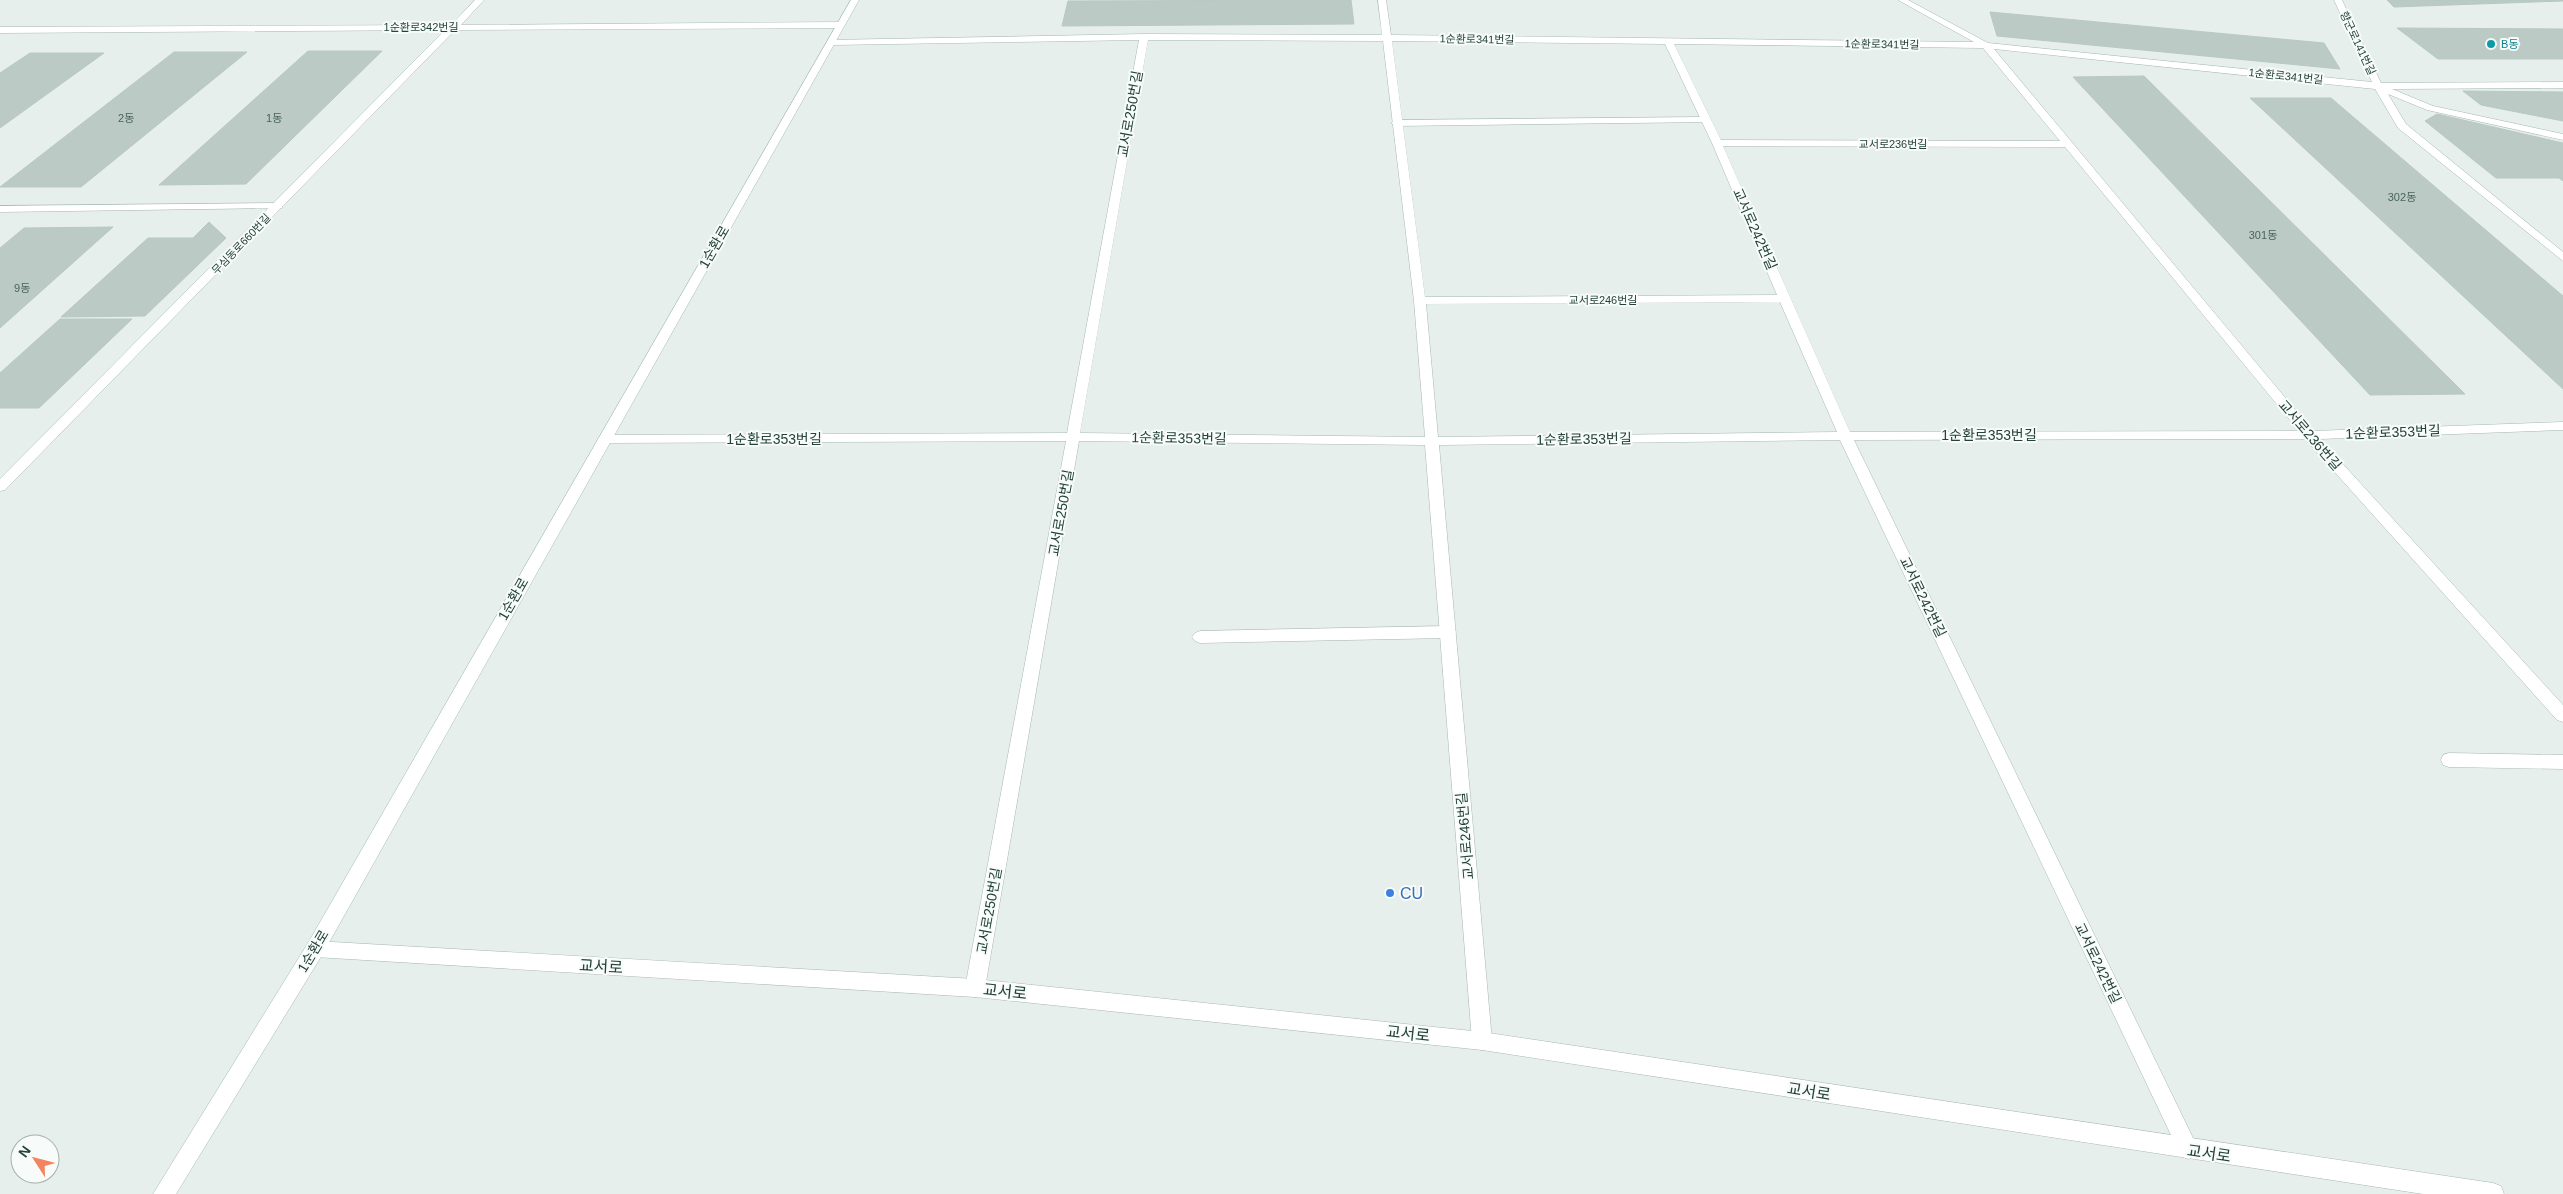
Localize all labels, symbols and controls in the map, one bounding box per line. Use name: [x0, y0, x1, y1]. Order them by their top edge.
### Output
street label: 향군로141번길: [2338, 9, 2378, 77]
street label: 1순환로342번길: [383, 21, 459, 33]
street label: 1순환로341번길: [1439, 32, 1515, 46]
street label: 1순환로341번길: [1844, 37, 1920, 51]
marker: B동: [2485, 38, 2497, 50]
place label: B동: [2501, 38, 2518, 50]
street label: 1순환로341번길: [2248, 66, 2324, 86]
street label: 교서로250번길: [1115, 69, 1145, 159]
house number: 2동: [118, 112, 134, 124]
house number: 1동: [266, 112, 282, 124]
street label: 교서로236번길: [1859, 138, 1927, 150]
street label: 교서로242번길: [1730, 186, 1780, 272]
house number: 302동: [2388, 191, 2416, 203]
street label: 무심동로660번길: [209, 211, 273, 277]
street label: 1순환로: [695, 223, 733, 271]
house number: 301동: [2249, 229, 2277, 241]
house number: 9동: [14, 282, 30, 294]
street label: 교서로246번길: [1569, 294, 1637, 306]
street label: 교서로236번길: [2275, 397, 2345, 473]
street label: 1순환로353번길: [2345, 422, 2441, 442]
street label: 1순환로353번길: [1941, 427, 2037, 443]
street label: 1순환로353번길: [1131, 429, 1227, 447]
street label: 1순환로353번길: [1536, 430, 1632, 448]
street label: 1순환로353번길: [726, 431, 822, 447]
street label: 교서로250번길: [1046, 468, 1076, 558]
street label: 교서로242번길: [1897, 554, 1949, 640]
street label: 1순환로: [494, 575, 532, 623]
street label: 교서로246번길: [1453, 792, 1477, 880]
street label: 교서로250번길: [974, 866, 1004, 956]
place label: CU: [1400, 885, 1423, 902]
marker: CU: [1384, 887, 1396, 899]
street label: 교서로242번길: [2072, 920, 2124, 1006]
street label: 1순환로: [294, 927, 332, 975]
street label: 교서로: [578, 957, 624, 976]
street label: 교서로: [982, 981, 1028, 1002]
street label: 교서로: [1385, 1023, 1431, 1044]
street label: 교서로: [1786, 1080, 1832, 1103]
north arrow: [10, 1134, 60, 1184]
street label: 교서로: [2186, 1142, 2232, 1165]
text: N: [15, 1143, 34, 1160]

